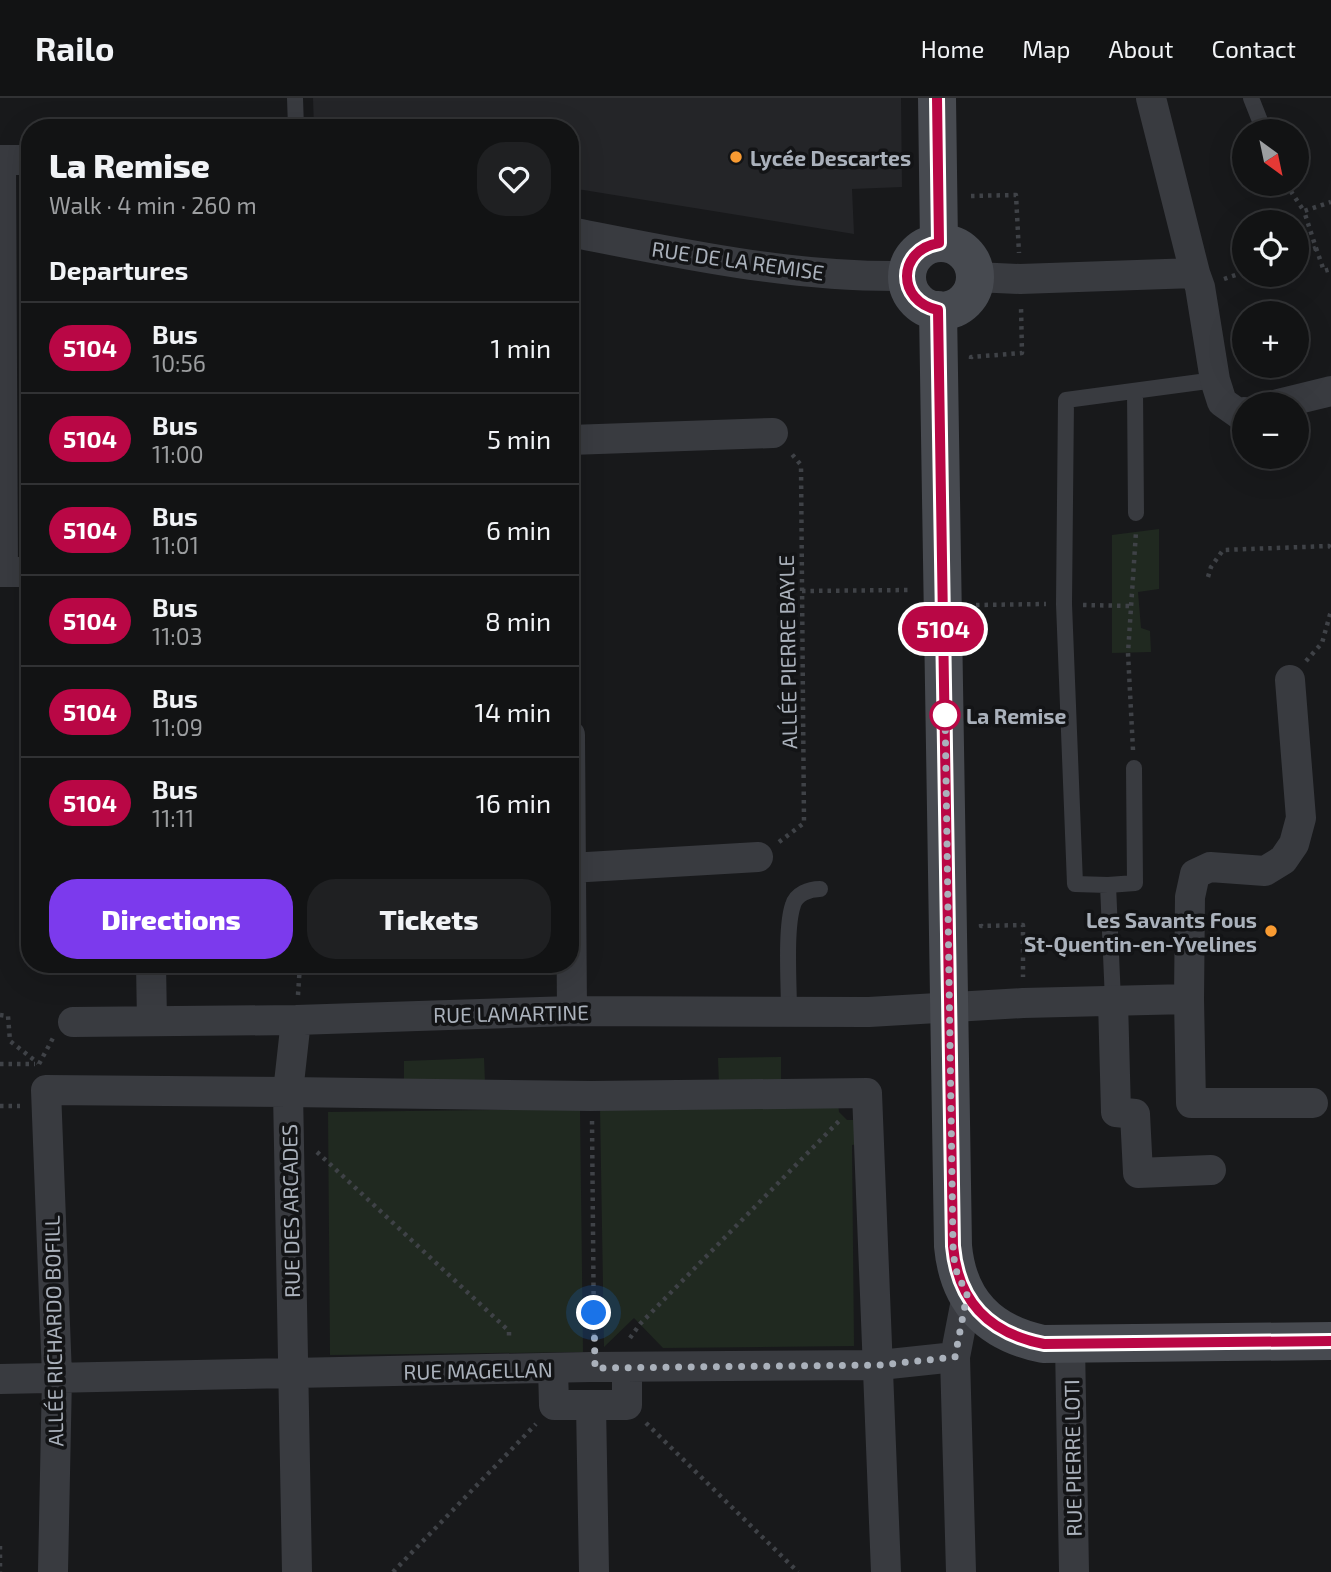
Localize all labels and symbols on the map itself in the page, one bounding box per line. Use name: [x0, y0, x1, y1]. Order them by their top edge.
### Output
north arrow: [1232, 119, 1309, 196]
place label: Lycée Descartes: [750, 145, 911, 171]
marker: Lycée Descartes: [728, 149, 744, 165]
street label: RUE DE LA REMISE: [650, 236, 826, 284]
street label: ALLÉE PIERRE BAYLE: [773, 555, 801, 749]
line badge: 5104: [894, 606, 992, 652]
marker: La Remise: [930, 700, 960, 730]
place label: La Remise: [966, 703, 1067, 728]
place label: Les Savants Fous St-Quentin-en-Yvelines: [1024, 907, 1257, 957]
marker: Les Savants Fous St-Quentin-en-Yvelines: [1263, 923, 1279, 939]
street label: RUE LAMARTINE: [433, 999, 589, 1027]
street label: RUE DES ARCADES: [276, 1124, 304, 1298]
street label: ALLÉE RICHARDO BOFILL: [38, 1215, 68, 1447]
your location: [576, 1295, 611, 1330]
street label: RUE MAGELLAN: [403, 1356, 553, 1384]
street label: RUE PIERRE LOTI: [1058, 1379, 1086, 1537]

